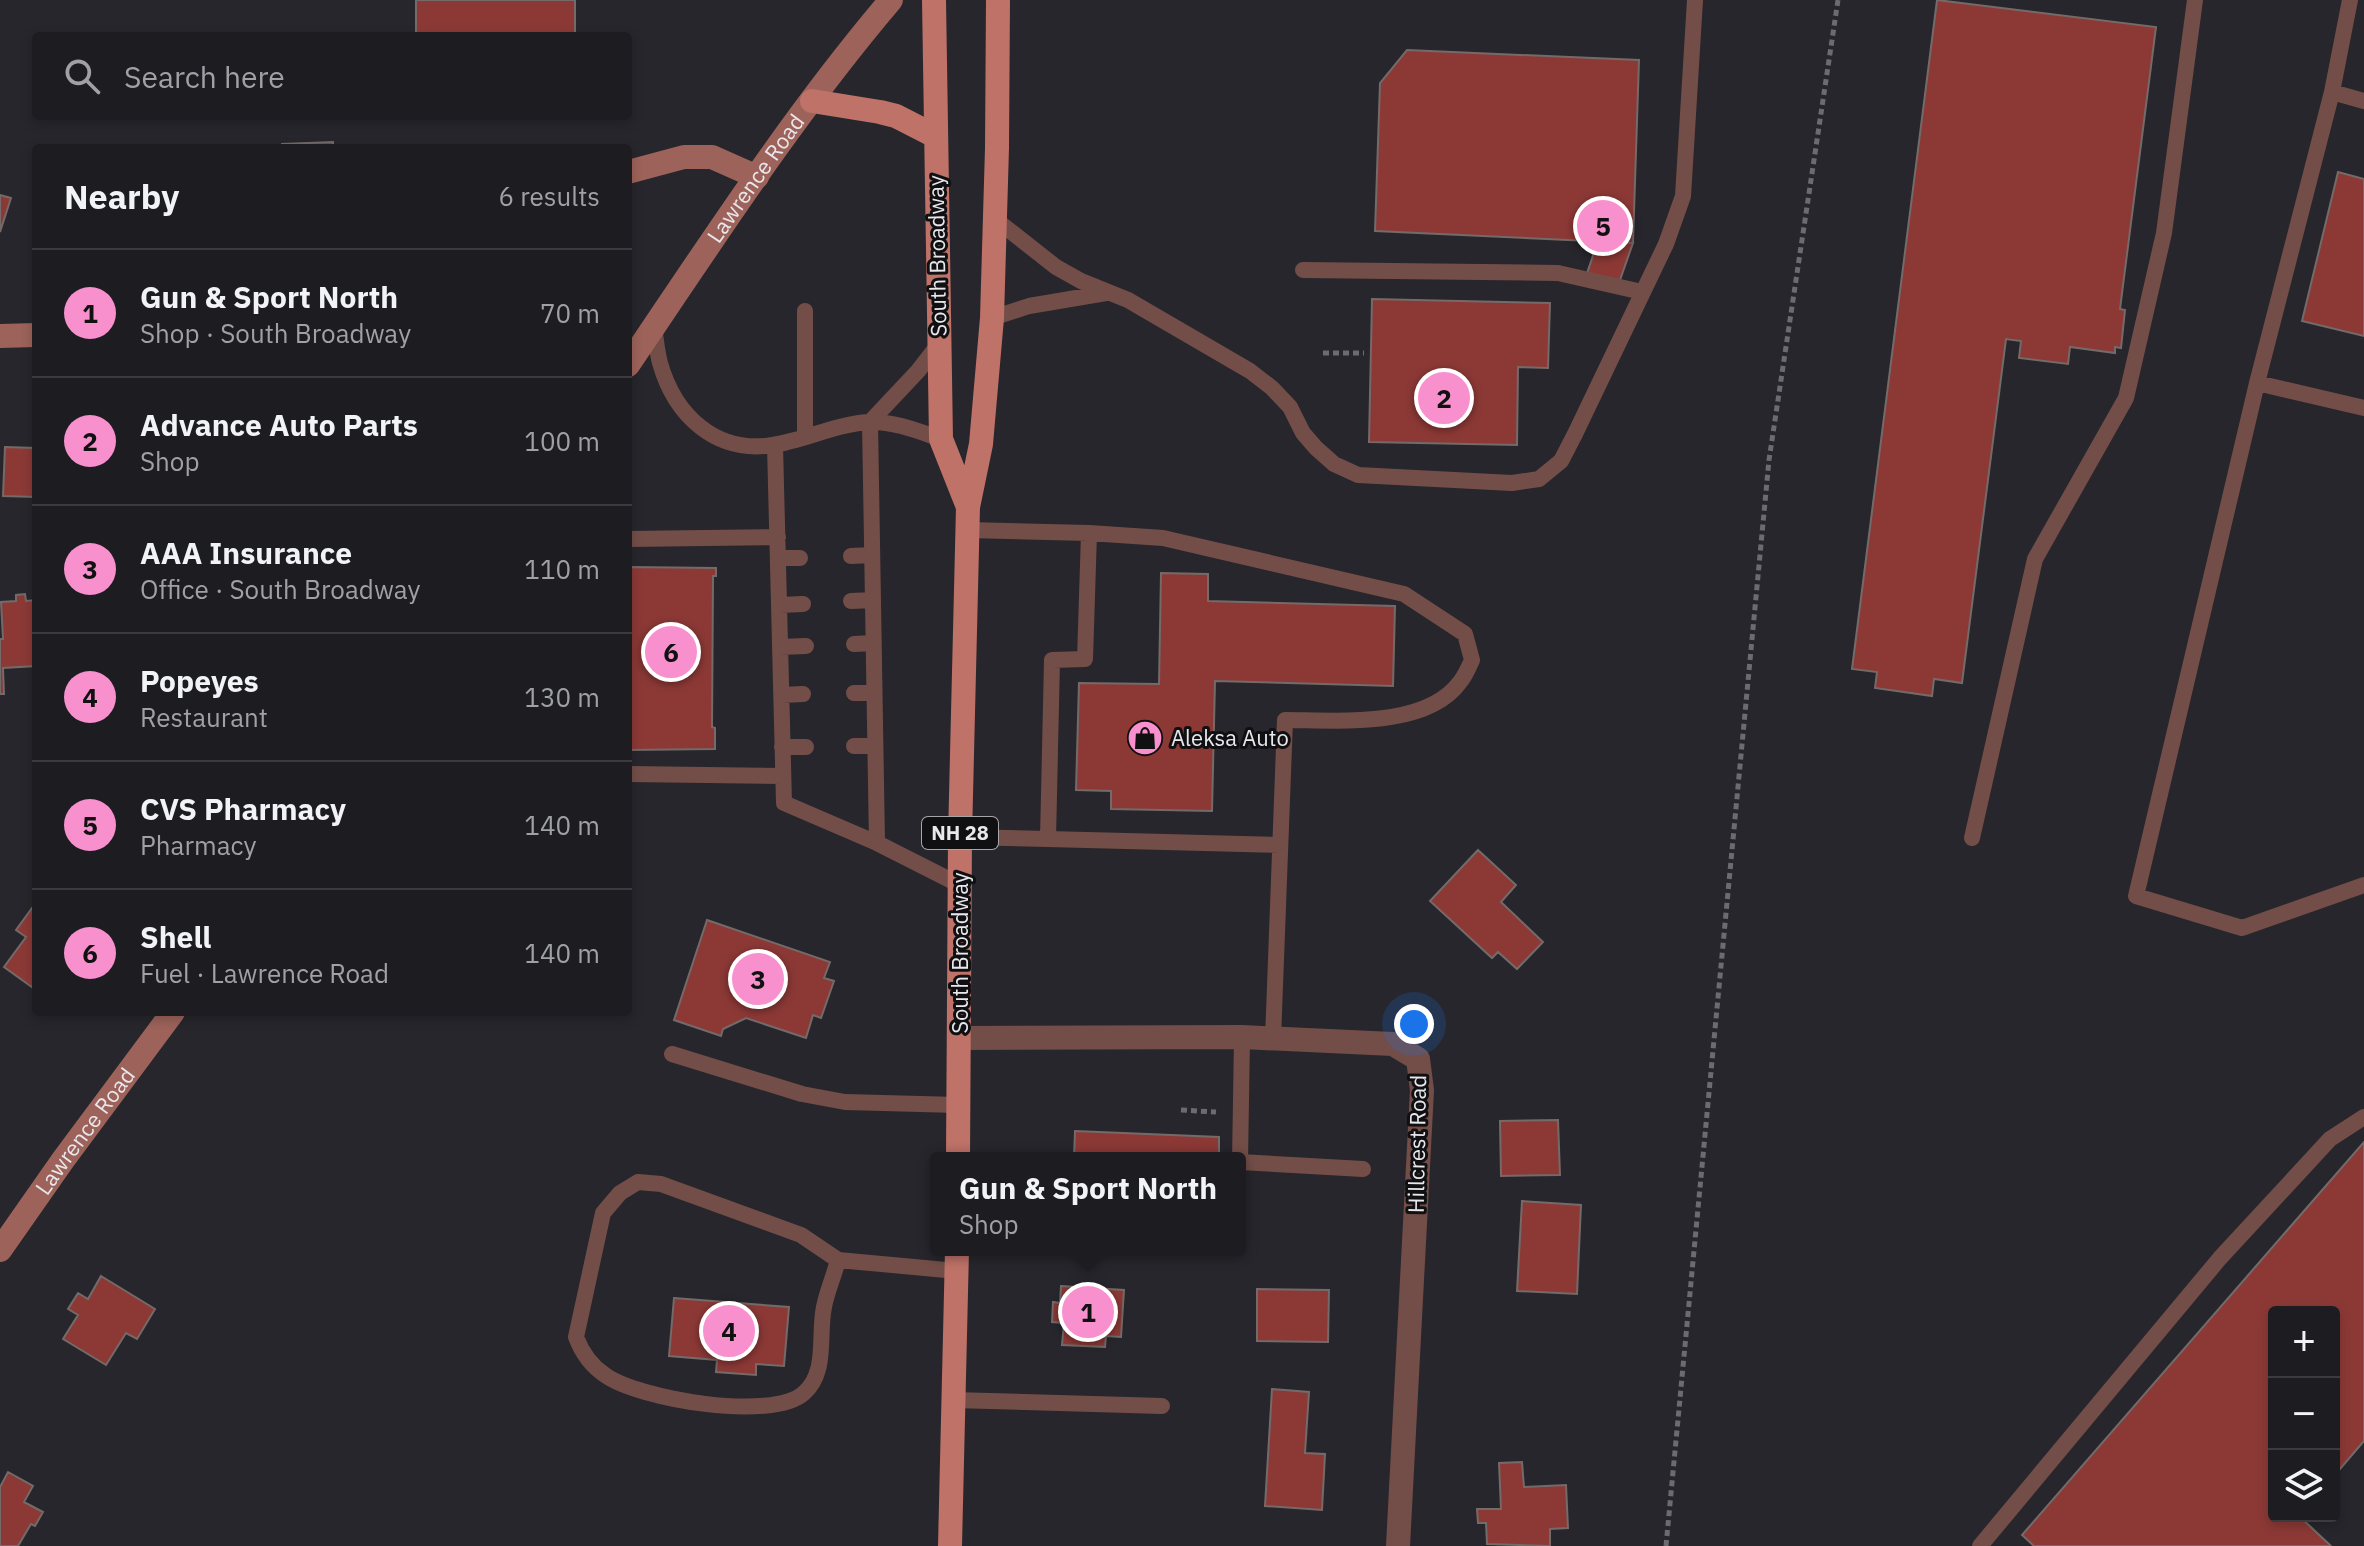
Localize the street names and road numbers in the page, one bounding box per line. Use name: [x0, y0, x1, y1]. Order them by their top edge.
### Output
street label: Lawrence Road: [700, 108, 810, 248]
street label: South Broadway: [921, 175, 952, 337]
road number: NH 28: [922, 817, 998, 849]
street label: South Broadway: [945, 872, 974, 1034]
street label: Lawrence Road: [28, 1061, 141, 1200]
street label: Hillcrest Road: [1401, 1075, 1432, 1213]

